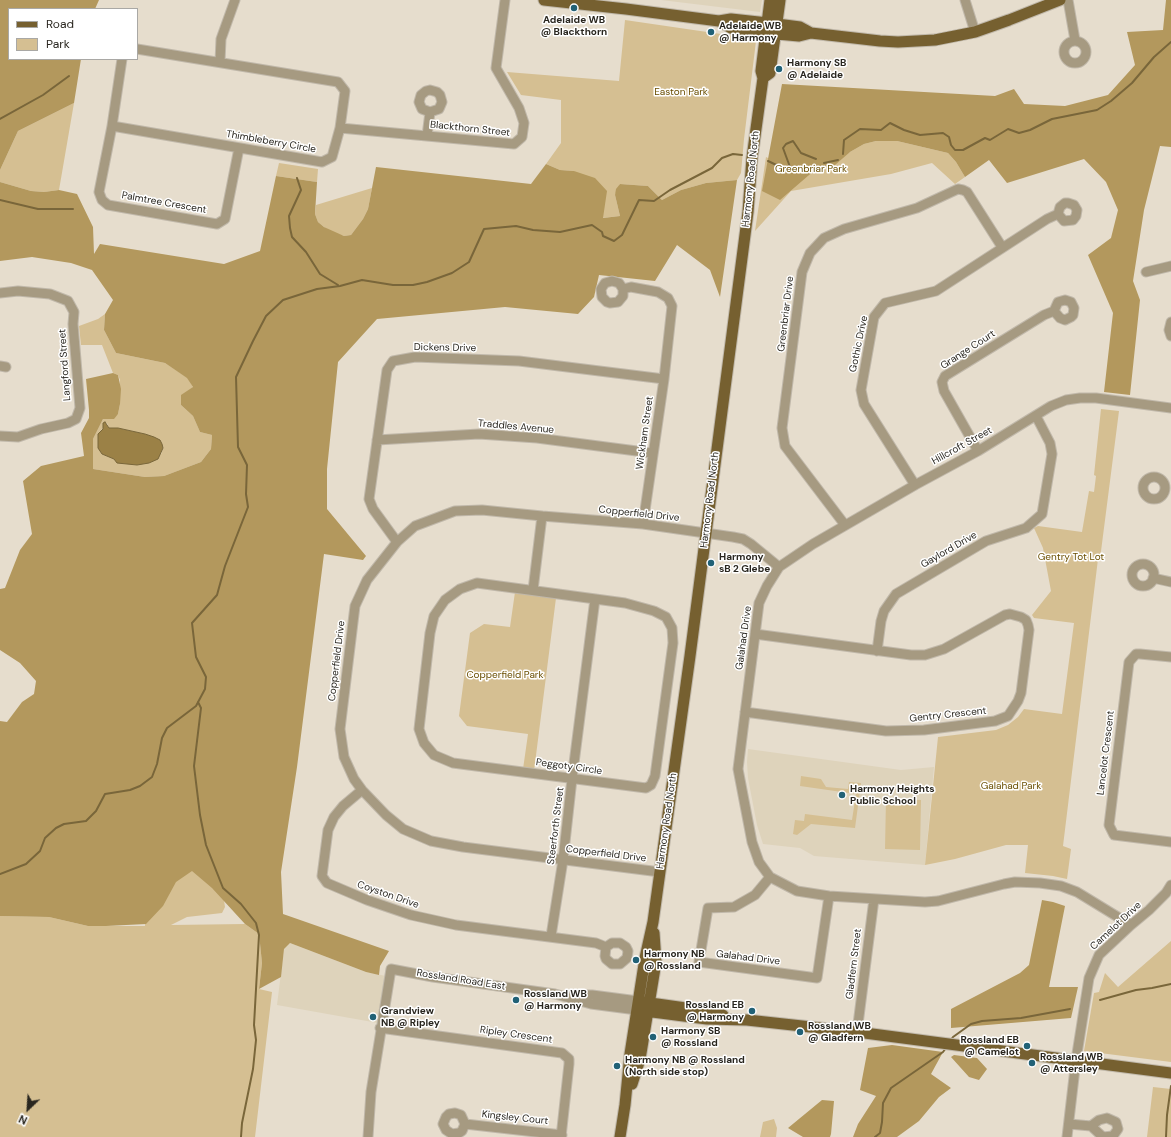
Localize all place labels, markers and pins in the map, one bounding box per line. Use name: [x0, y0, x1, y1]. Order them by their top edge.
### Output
marker: Adelaide WB @ Blackthorn: [569, 3, 579, 13]
place label: Adelaide WB @ Blackthorn: [541, 14, 607, 38]
place label: Adelaide WB @ Harmony: [719, 20, 781, 44]
marker: Adelaide WB @ Harmony: [706, 27, 716, 37]
place label: Harmony SB @ Adelaide: [787, 57, 846, 80]
marker: Harmony SB @ Adelaide: [774, 64, 784, 74]
place label: Harmony sB 2 Glebe: [719, 551, 770, 574]
marker: Harmony sB 2 Glebe: [706, 558, 716, 568]
place label: Harmony Heights Public School: [850, 783, 935, 806]
marker: Harmony Heights Public School: [837, 790, 847, 800]
place label: Harmony NB @ Rossland: [644, 948, 705, 972]
marker: Harmony NB @ Rossland: [631, 955, 641, 965]
place label: Rossland WB @ Harmony: [524, 988, 587, 1012]
marker: Rossland WB @ Harmony: [511, 995, 521, 1005]
place label: Rossland EB @ Harmony: [685, 999, 744, 1022]
place label: Grandview NB @ Ripley: [381, 1005, 440, 1028]
marker: Rossland EB @ Harmony: [747, 1006, 757, 1016]
marker: Grandview NB @ Ripley: [368, 1012, 378, 1022]
place label: Rossland WB @ Gladfern: [808, 1020, 871, 1044]
place label: Harmony SB @ Rossland: [661, 1025, 720, 1048]
marker: Rossland WB @ Gladfern: [795, 1027, 805, 1037]
marker: Harmony SB @ Rossland: [648, 1032, 658, 1042]
place label: Rossland EB @ Camelot: [960, 1034, 1019, 1058]
marker: Rossland EB @ Camelot: [1022, 1041, 1032, 1051]
place label: Rossland WB @ Attersley: [1040, 1051, 1103, 1074]
place label: Harmony NB @ Rossland (North side stop): [625, 1054, 745, 1078]
marker: Rossland WB @ Attersley: [1027, 1058, 1037, 1068]
marker: Harmony NB @ Rossland (North side stop): [612, 1061, 622, 1071]

